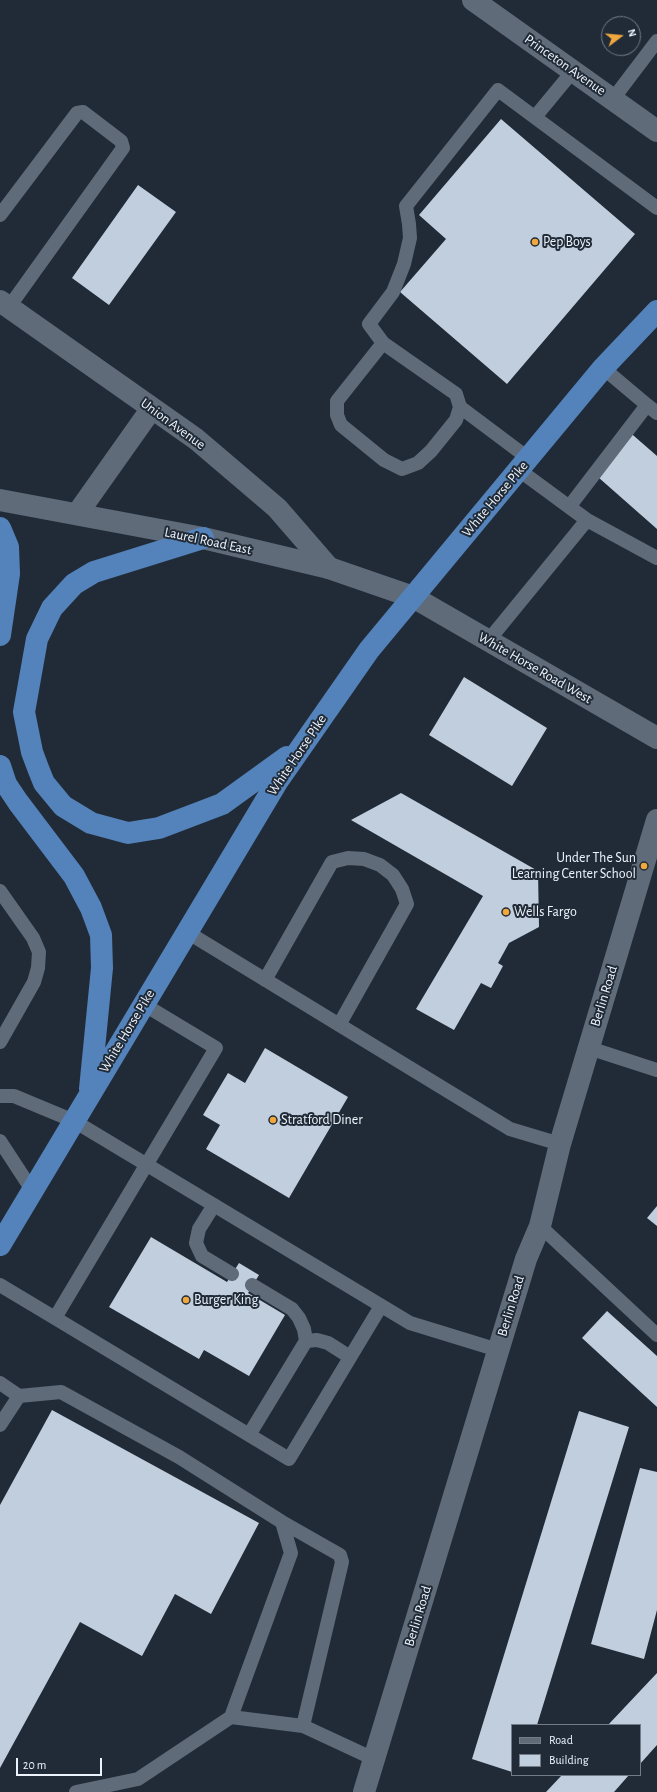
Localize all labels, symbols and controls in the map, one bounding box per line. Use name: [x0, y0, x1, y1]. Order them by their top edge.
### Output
north arrow: [601, 16, 641, 56]
text: N: [626, 28, 638, 38]
street label: Princeton Avenue: [521, 31, 609, 99]
place label: Pep Boys: [543, 234, 591, 250]
marker: Pep Boys: [530, 237, 540, 247]
street label: Union Avenue: [137, 395, 209, 453]
street label: White Horse Pike: [458, 458, 532, 540]
street label: Laurel Road East: [163, 524, 253, 558]
street label: White Horse Road West: [475, 629, 595, 707]
street label: White Horse Pike: [264, 711, 330, 799]
place label: Under The Sun Learning Center School: [512, 850, 636, 882]
marker: Under The Sun Learning Center School: [639, 861, 649, 871]
place label: Wells Fargo: [514, 904, 577, 920]
marker: Wells Fargo: [501, 907, 511, 917]
street label: Berlin Road: [587, 964, 621, 1028]
street label: White Horse Pike: [96, 986, 158, 1076]
place label: Stratford Diner: [281, 1112, 363, 1128]
marker: Stratford Diner: [268, 1115, 278, 1125]
street label: Berlin Road: [494, 1274, 528, 1338]
place label: Burger King: [194, 1292, 258, 1308]
marker: Burger King: [181, 1295, 191, 1305]
street label: Berlin Road: [401, 1584, 435, 1648]
legend: [511, 1724, 641, 1776]
text: Road: [549, 1734, 573, 1746]
scale bar: [18, 1750, 104, 1776]
text: Building: [549, 1754, 589, 1766]
text: 20 m: [23, 1759, 46, 1771]

